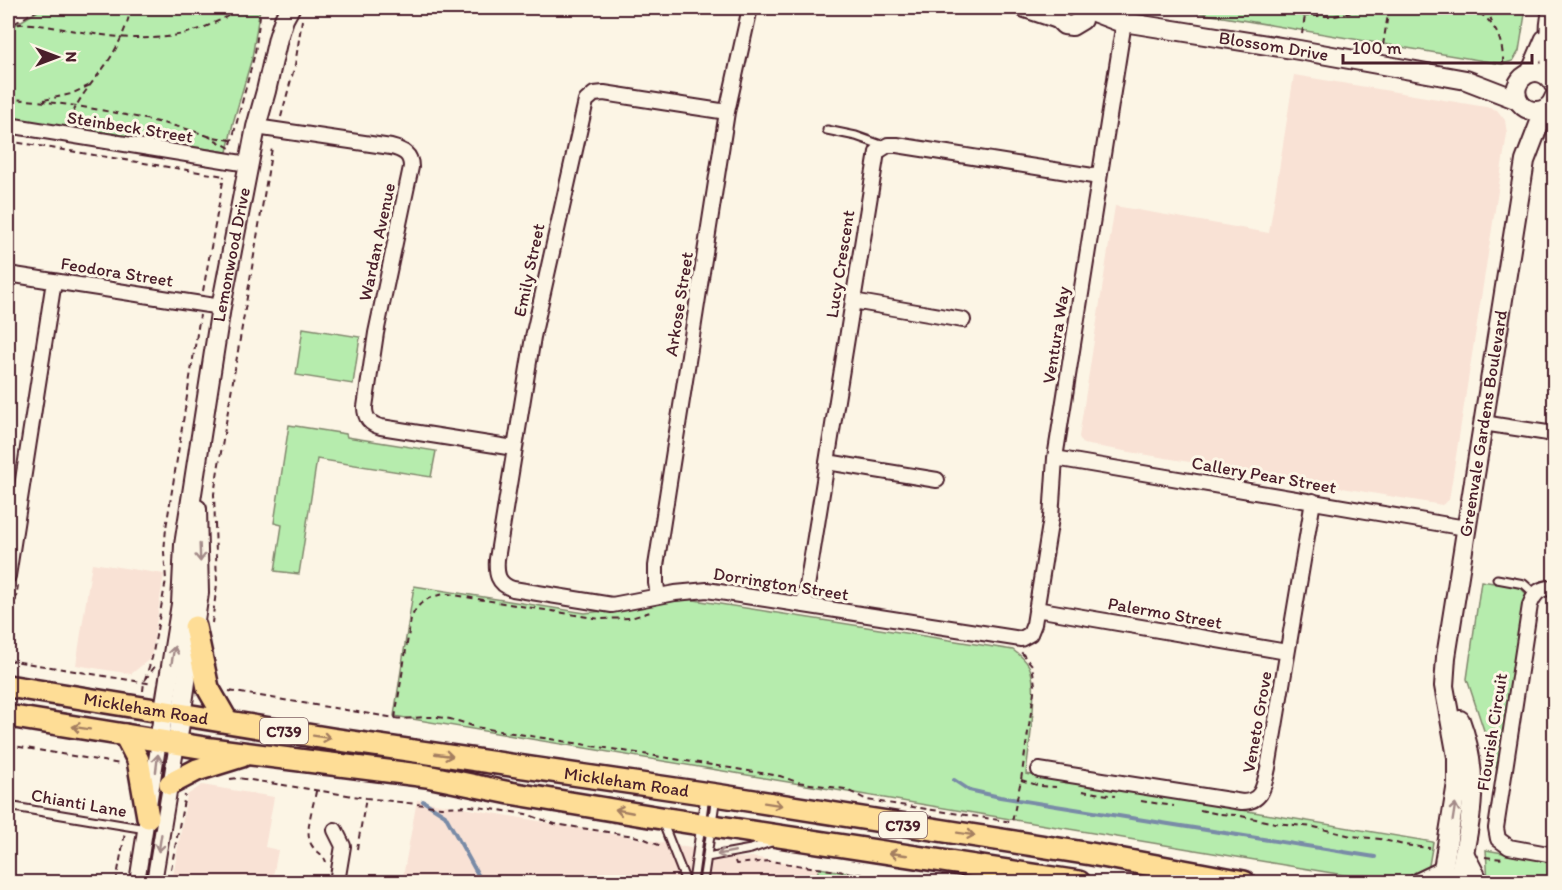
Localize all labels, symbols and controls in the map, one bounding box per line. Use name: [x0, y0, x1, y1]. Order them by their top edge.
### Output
street label: Blossom Drive: [1217, 26, 1330, 66]
north arrow: [27, 27, 87, 87]
scale bar: [1343, 27, 1532, 65]
text: 100 m: [1352, 37, 1402, 59]
text: N: [62, 52, 81, 62]
street label: Steinbeck Street: [65, 106, 195, 148]
street label: Wardan Avenue: [354, 181, 400, 303]
street label: Lemonwood Drive: [208, 186, 255, 323]
street label: Lucy Crescent: [821, 208, 859, 320]
street label: Emily Street: [508, 221, 550, 319]
street label: Arkose Street: [660, 250, 698, 358]
street label: Feodora Street: [59, 252, 175, 292]
street label: Ventura Way: [1037, 284, 1075, 385]
street label: Greenvale Gardens Boulevard: [1454, 308, 1512, 538]
street label: Callery Pear Street: [1190, 451, 1338, 499]
one-way arrow: [194, 543, 205, 563]
street label: Dorrington Street: [712, 562, 851, 606]
street label: Palermo Street: [1106, 592, 1224, 634]
one-way arrow: [168, 645, 179, 665]
street label: Veneto Grove: [1237, 669, 1277, 775]
street label: Flourish Circuit: [1472, 671, 1512, 793]
street label: Mickleham Road: [82, 688, 210, 730]
road number: C739: [260, 718, 308, 744]
one-way arrow: [72, 722, 91, 733]
one-way arrow: [312, 732, 331, 743]
one-way arrow: [434, 750, 454, 761]
one-way arrow: [151, 753, 162, 773]
street label: Mickleham Road: [562, 762, 691, 802]
street label: Chianti Lane: [29, 784, 129, 822]
one-way arrow: [763, 799, 783, 810]
one-way arrow: [1448, 803, 1459, 823]
one-way arrow: [614, 805, 634, 816]
road number: C739: [879, 812, 927, 838]
one-way arrow: [956, 829, 976, 840]
one-way arrow: [155, 832, 166, 852]
one-way arrow: [717, 848, 736, 859]
one-way arrow: [889, 848, 908, 859]

